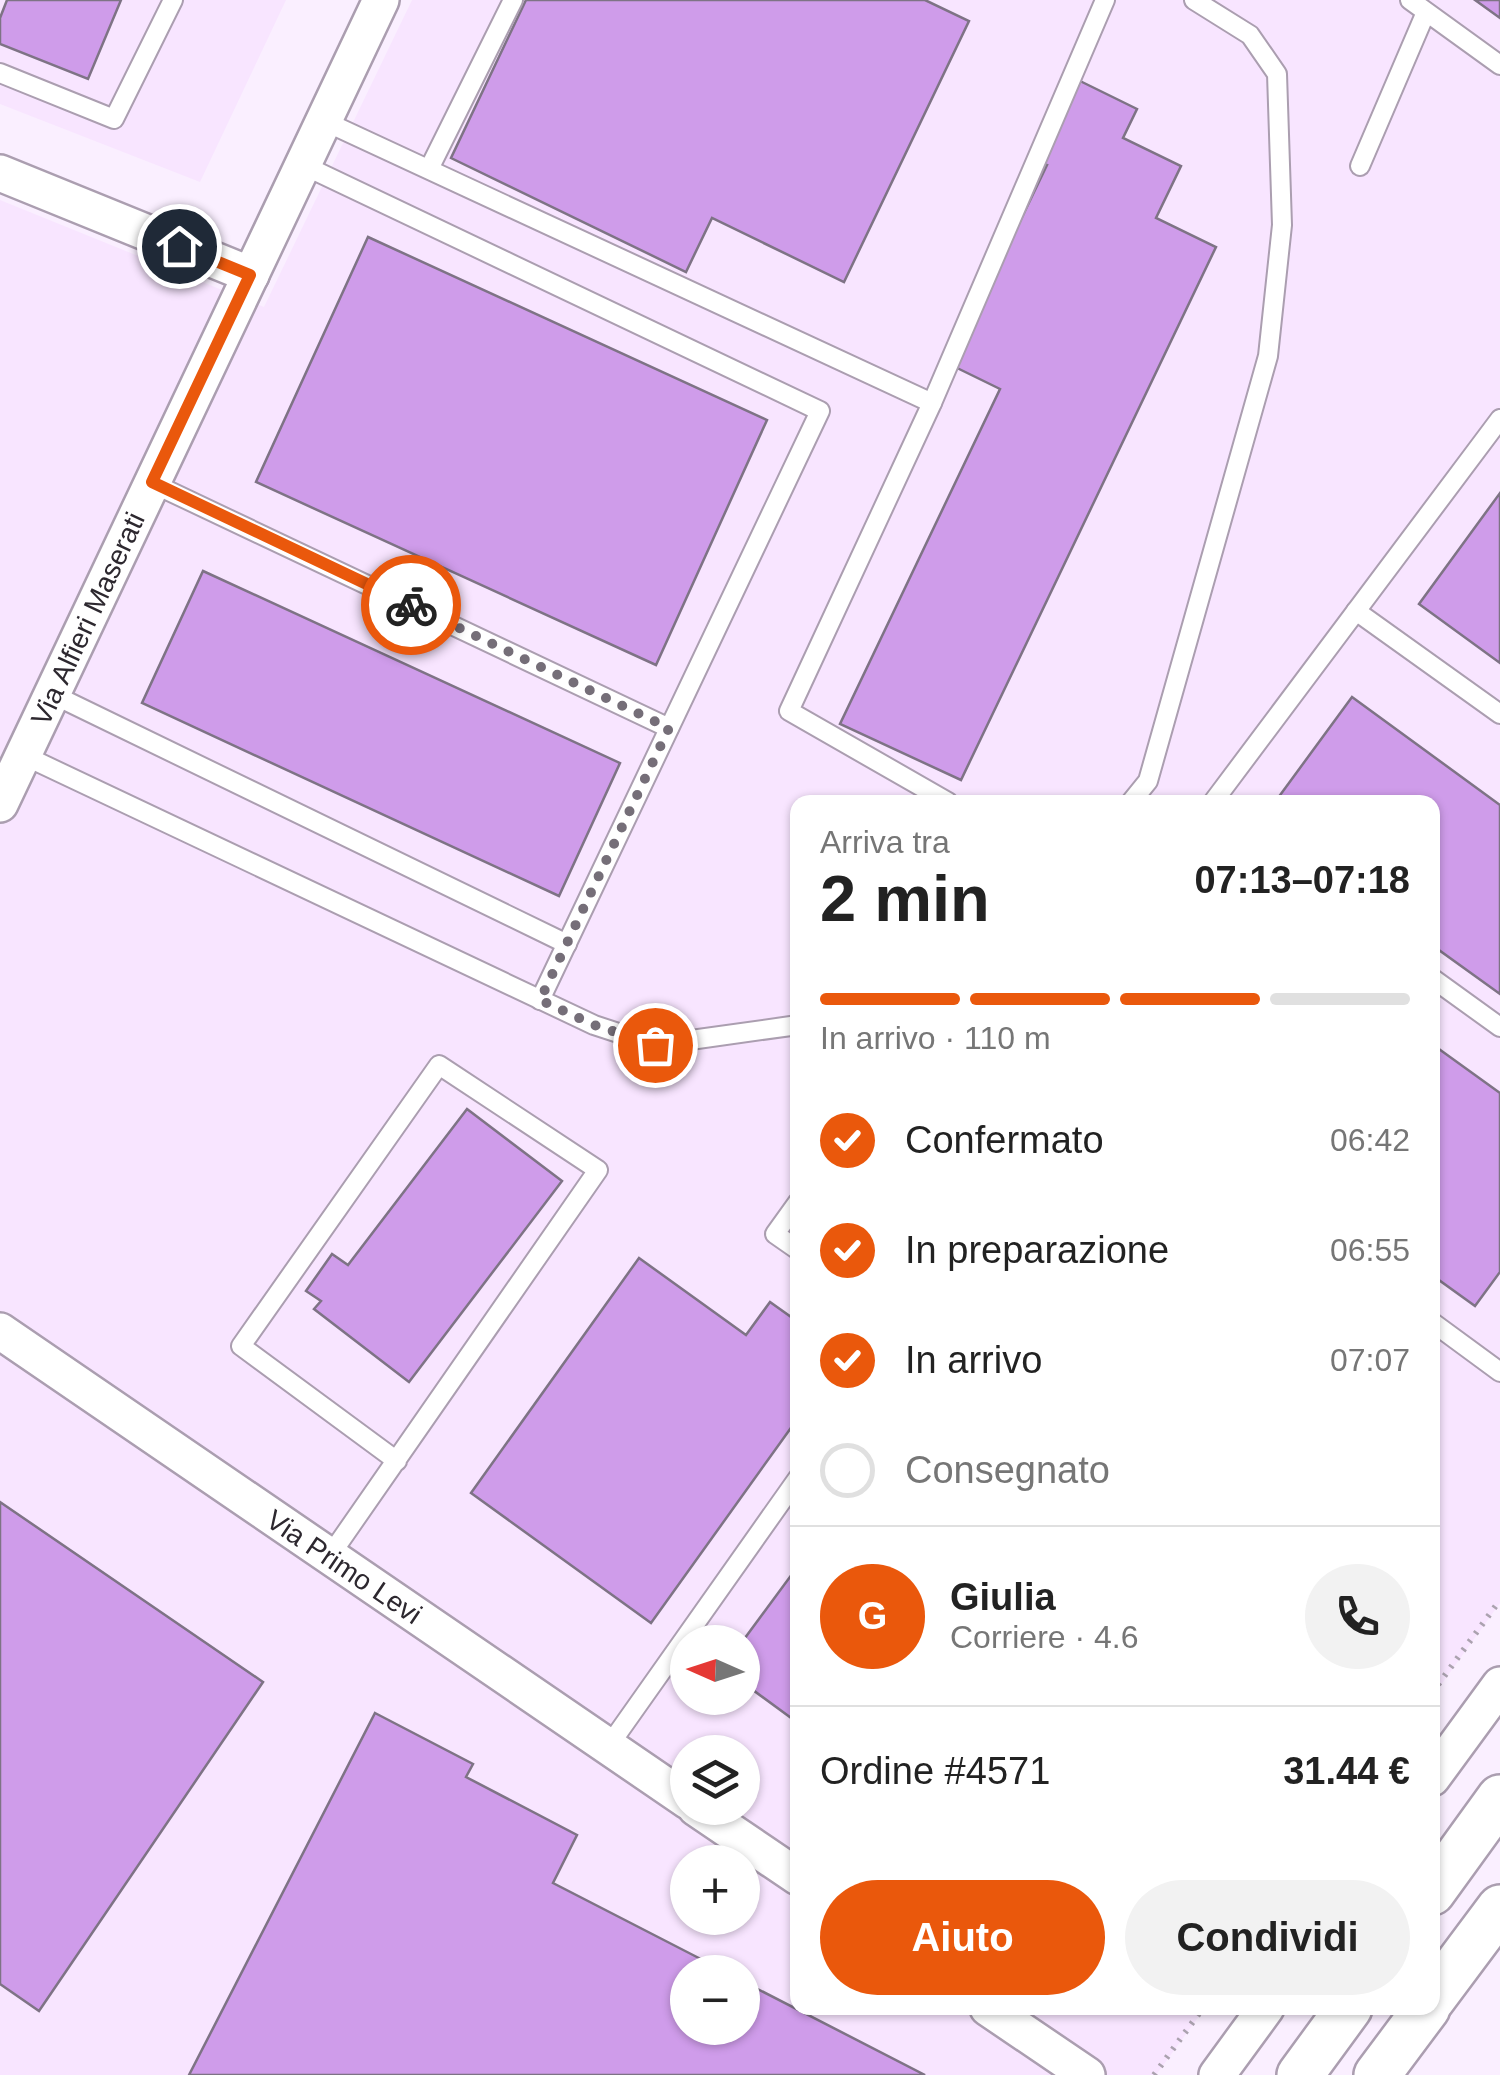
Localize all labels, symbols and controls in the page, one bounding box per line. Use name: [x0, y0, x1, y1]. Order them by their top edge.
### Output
pin: [137, 204, 222, 289]
icon: home: [152, 219, 207, 274]
street label: Via Alfieri Maserati: [25, 508, 151, 730]
courier: [361, 555, 461, 655]
icon: bike: [384, 578, 439, 633]
text: Arriva tra: [820, 824, 950, 860]
text: 07:13–07:18: [1194, 859, 1410, 901]
text: 2 min: [820, 862, 990, 935]
pin: [613, 1003, 698, 1088]
icon: bag: [628, 1018, 683, 1073]
text: In arrivo · 110 m: [820, 1020, 1051, 1056]
icon: check: [820, 1113, 875, 1168]
text: Confermato: [905, 1119, 1104, 1161]
text: 06:42: [1330, 1122, 1410, 1158]
icon: check: [820, 1223, 875, 1278]
text: In preparazione: [905, 1229, 1169, 1271]
text: 06:55: [1330, 1232, 1410, 1268]
icon: check: [820, 1333, 875, 1388]
text: In arrivo: [905, 1339, 1042, 1381]
text: 07:07: [1330, 1342, 1410, 1378]
text: Consegnato: [905, 1449, 1110, 1491]
street label: Via Primo Levi: [261, 1504, 427, 1630]
button: phone: [1305, 1564, 1410, 1669]
text: Giulia: [950, 1576, 1056, 1618]
text: G: [858, 1595, 887, 1637]
text: Corriere · 4.6: [950, 1619, 1139, 1655]
north arrow: [670, 1625, 760, 1715]
map controls: [670, 1625, 760, 2045]
button: layers: [670, 1735, 760, 1825]
text: Ordine #4571: [820, 1750, 1050, 1792]
text: 31.44 €: [1283, 1750, 1410, 1792]
button: +: [670, 1845, 760, 1935]
button: Aiuto: [820, 1880, 1105, 1995]
button: Condividi: [1125, 1880, 1410, 1995]
button: −: [670, 1955, 760, 2045]

